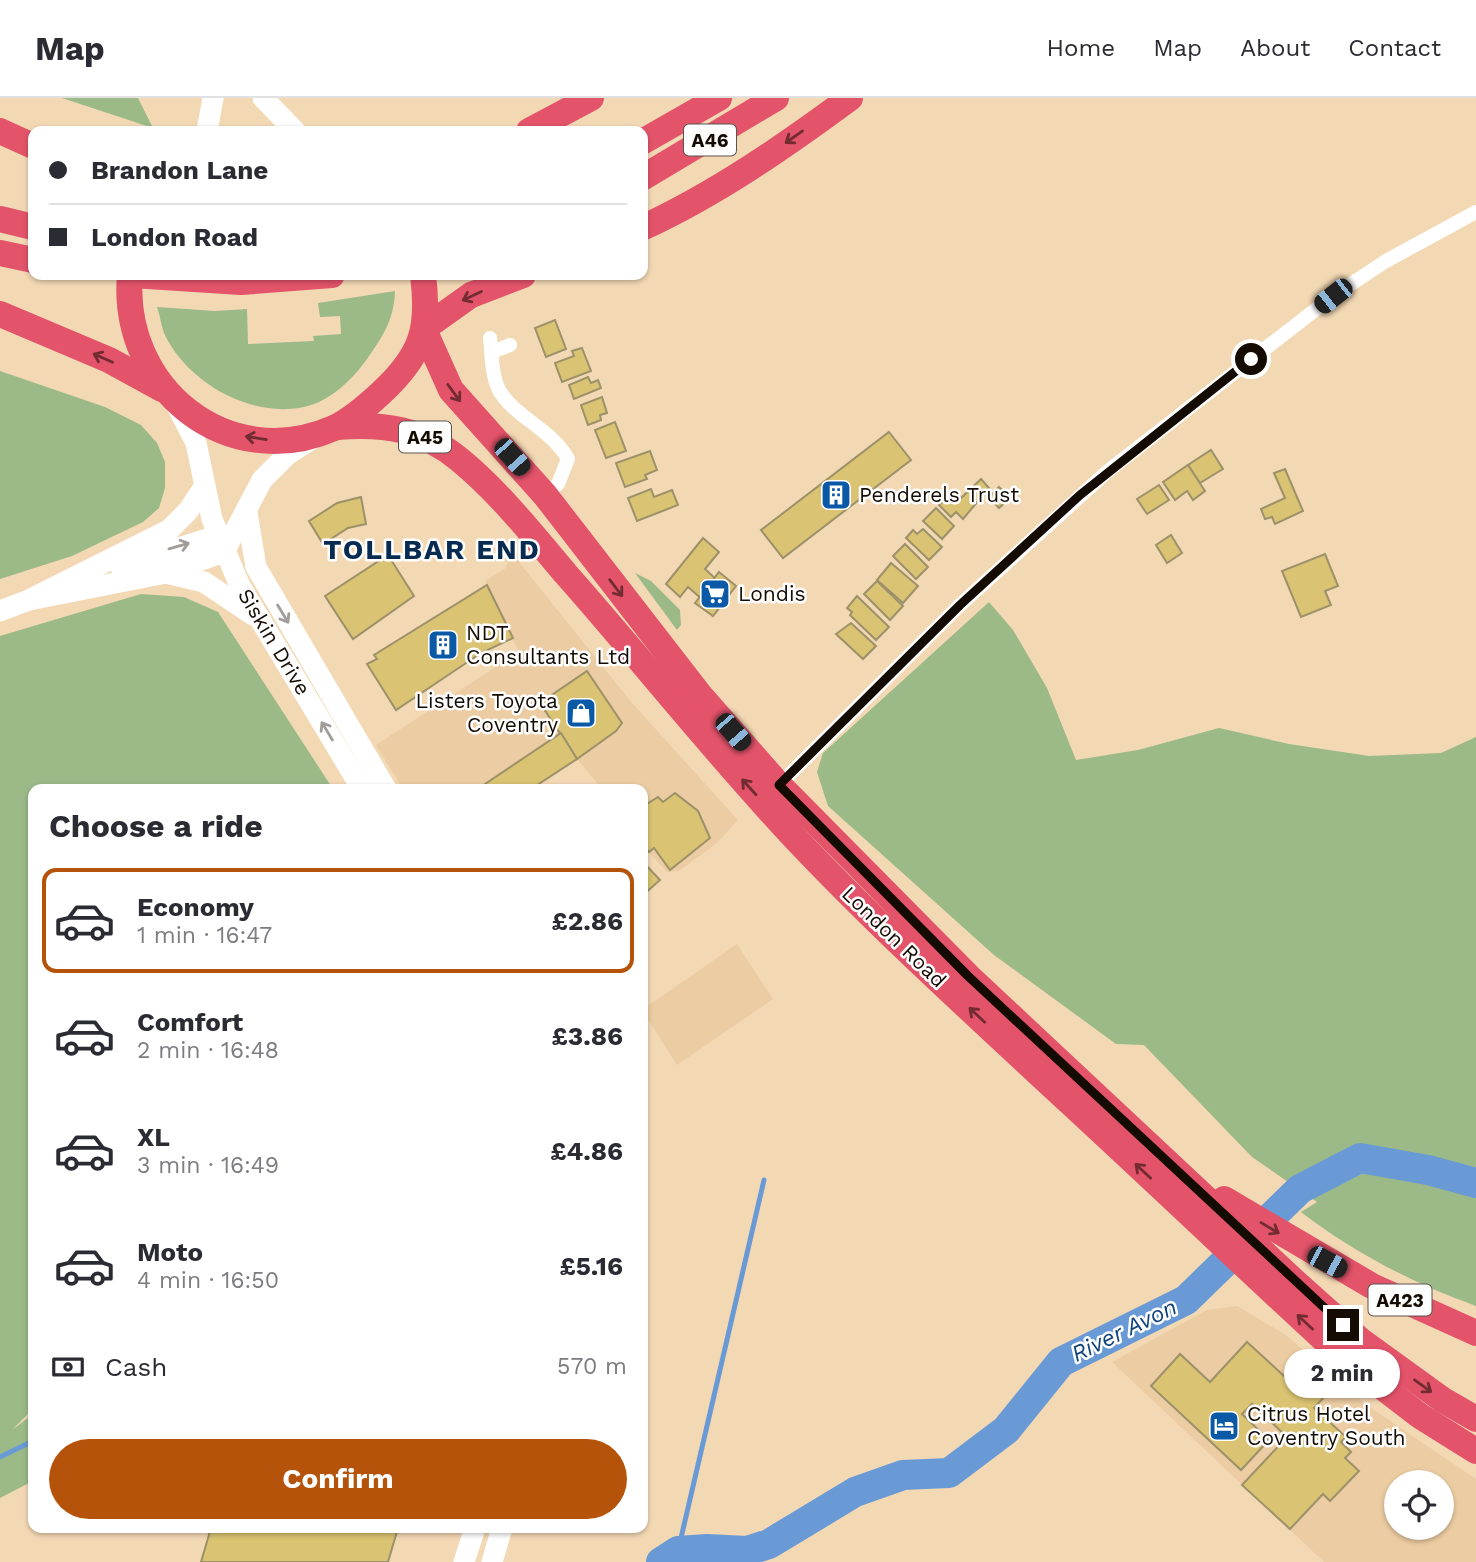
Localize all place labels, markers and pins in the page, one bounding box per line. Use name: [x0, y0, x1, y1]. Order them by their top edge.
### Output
building icon: Penderels Trust: [819, 478, 853, 512]
place label: Penderels Trust: [859, 482, 1019, 507]
supermarket icon: Londis: [698, 577, 732, 611]
place label: Londis: [738, 581, 806, 606]
place label: NDT Consultants Ltd: [466, 620, 630, 669]
building icon: NDT Consultants Ltd: [426, 628, 460, 662]
place label: Listers Toyota Coventry: [415, 688, 558, 737]
shop icon: Listers Toyota Coventry: [564, 696, 598, 730]
place label: Citrus Hotel Coventry South: [1247, 1401, 1406, 1450]
hotel icon: Citrus Hotel Coventry South: [1207, 1409, 1241, 1443]

